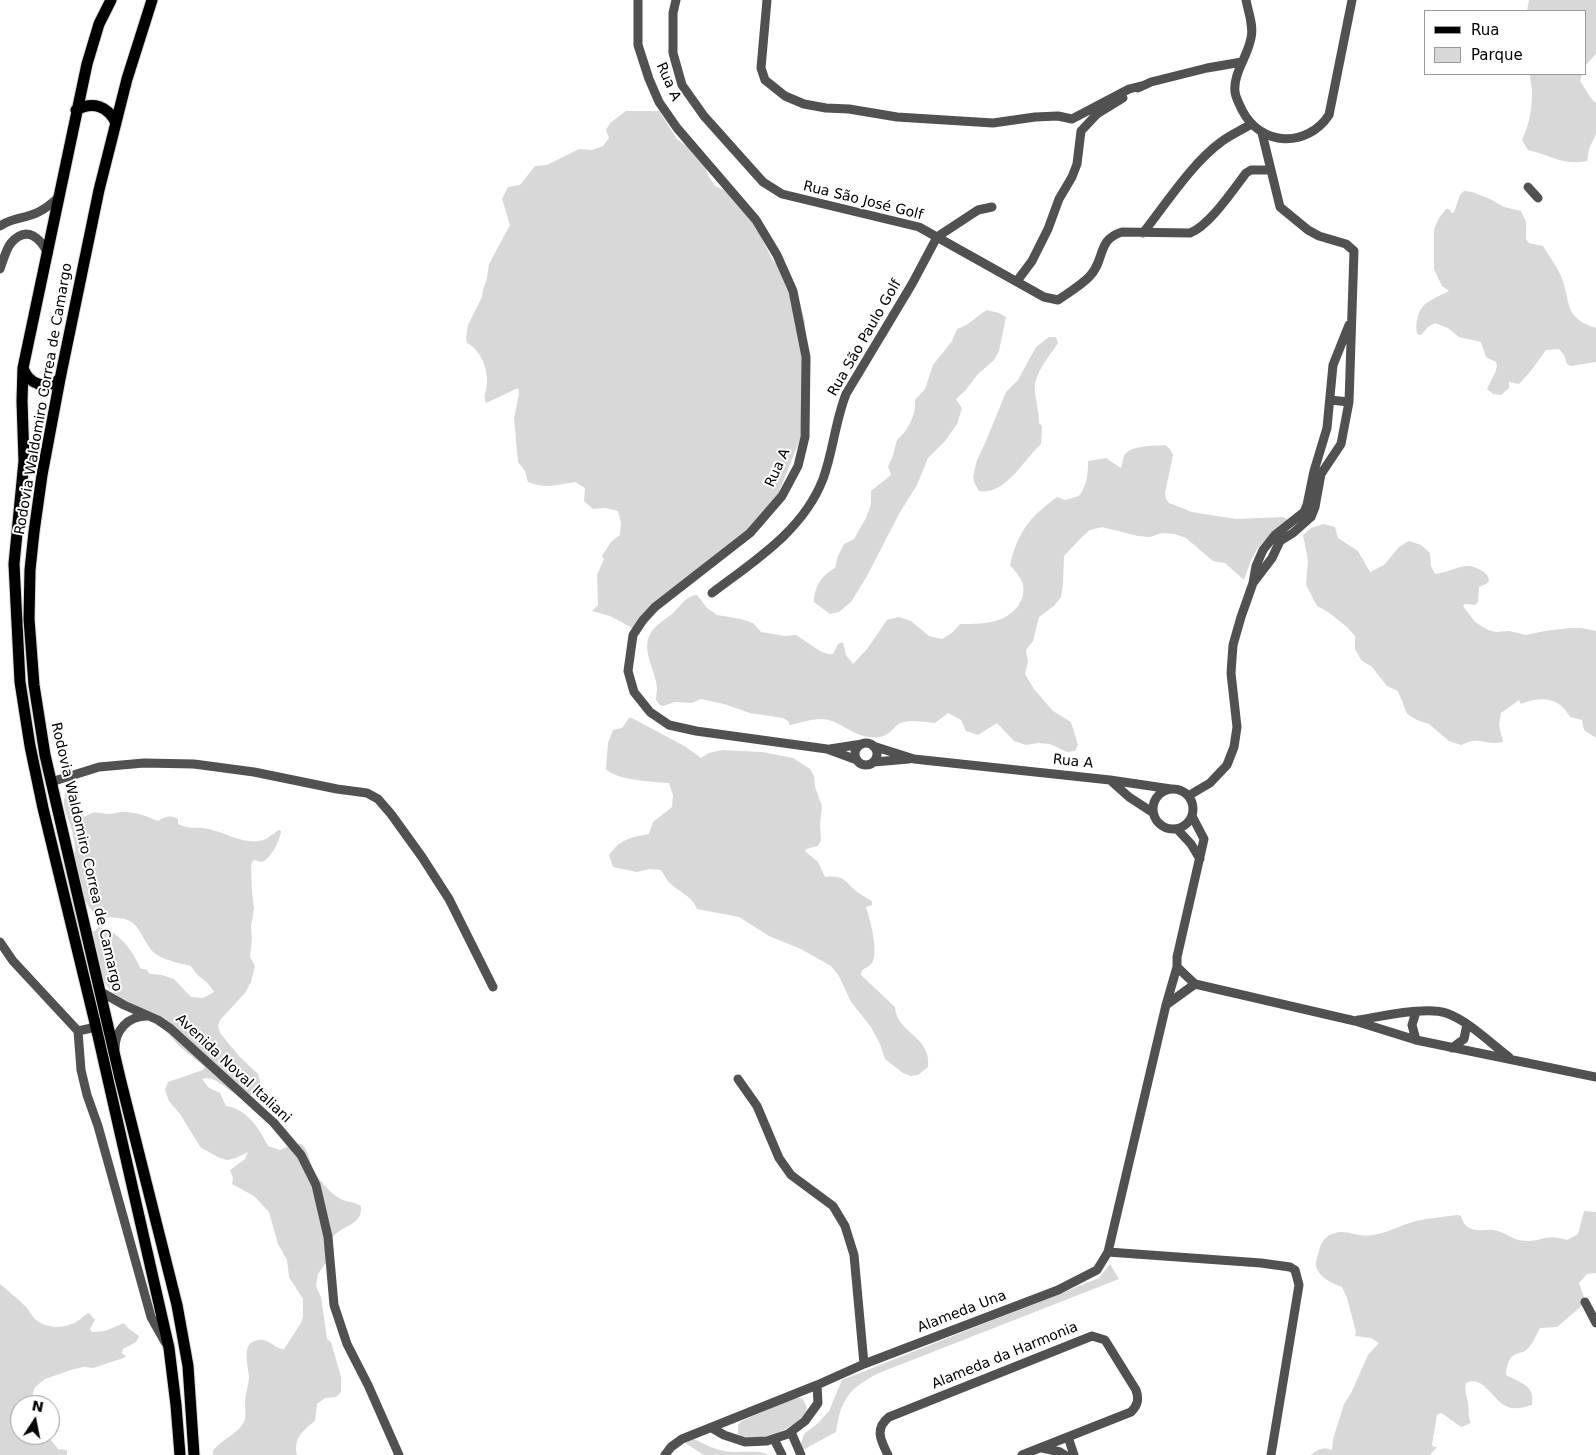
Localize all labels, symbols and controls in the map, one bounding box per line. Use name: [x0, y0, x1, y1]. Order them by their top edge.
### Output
legend: [1424, 10, 1586, 75]
text: Rua: [1471, 21, 1499, 39]
text: Parque: [1471, 46, 1523, 64]
street label: Rua A: [652, 60, 684, 104]
street label: Rua São José Golf: [801, 178, 925, 224]
street label: Rodovia Waldomiro Correa de Camargo: [12, 262, 76, 536]
street label: Rua São Paulo Golf: [825, 277, 905, 399]
street label: Rua A: [762, 446, 794, 490]
street label: Rodovia Waldomiro Correa de Camargo: [47, 721, 125, 993]
street label: Rua A: [1052, 752, 1094, 772]
street label: Avenida Noval Italiani: [172, 1011, 294, 1127]
street label: Alameda Una: [915, 1287, 1009, 1337]
street label: Alameda da Harmonia: [929, 1319, 1081, 1393]
north arrow: [10, 1395, 60, 1445]
text: N: [30, 1397, 45, 1415]

